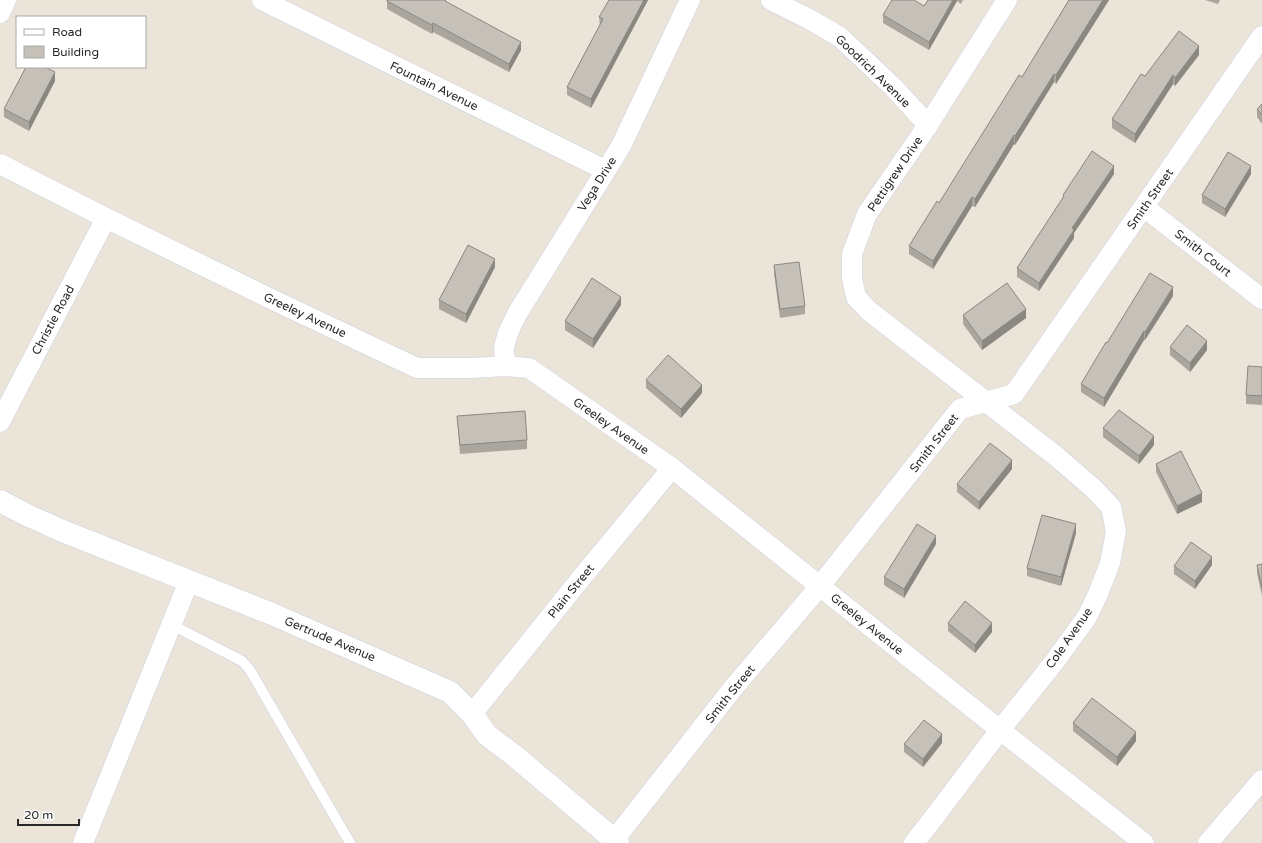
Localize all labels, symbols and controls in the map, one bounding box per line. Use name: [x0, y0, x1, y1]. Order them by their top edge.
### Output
legend: [16, 16, 146, 68]
text: Road: [52, 25, 82, 39]
street label: Goodrich Avenue: [833, 32, 913, 110]
text: Building: [52, 45, 99, 59]
street label: Fountain Avenue: [388, 59, 481, 113]
street label: Pettigrew Drive: [865, 134, 925, 214]
street label: Vega Drive: [575, 154, 619, 214]
street label: Smith Street: [1124, 166, 1176, 232]
street label: Smith Court: [1172, 226, 1235, 280]
street label: Christie Road: [29, 283, 77, 357]
street label: Greeley Avenue: [262, 290, 349, 340]
street label: Greeley Avenue: [570, 395, 652, 457]
street label: Smith Street: [907, 411, 962, 475]
street label: Plain Street: [545, 561, 597, 621]
street label: Greeley Avenue: [828, 590, 906, 658]
street label: Cole Avenue: [1043, 605, 1095, 671]
street label: Gertrude Avenue: [282, 614, 378, 665]
street label: Smith Street: [702, 662, 758, 726]
scale bar: [18, 801, 79, 827]
text: 20 m: [24, 808, 53, 822]

